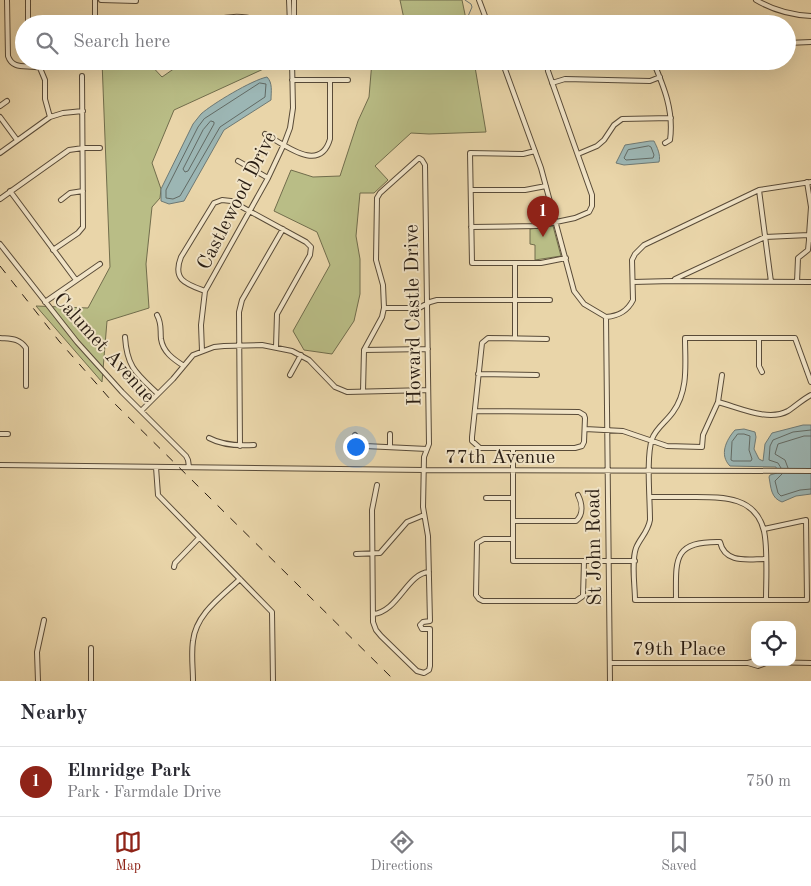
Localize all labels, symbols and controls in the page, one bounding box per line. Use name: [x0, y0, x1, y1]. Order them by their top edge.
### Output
search box: [15, 15, 796, 70]
icon: search: [33, 29, 61, 57]
text: Search here: [73, 33, 170, 52]
street label: Castlewood Drive: [194, 129, 281, 273]
pin: 1: [527, 196, 559, 237]
street label: Howard Castle Drive: [402, 224, 426, 406]
street label: Calumet Avenue: [49, 289, 158, 407]
your location: [343, 434, 369, 460]
street label: 77th Avenue: [445, 448, 555, 468]
street label: St John Road: [584, 488, 606, 606]
map controls: [751, 621, 796, 666]
button: locate: [751, 621, 796, 666]
street label: 79th Place: [632, 640, 726, 660]
text: Nearby: [20, 703, 88, 724]
text: Elmridge Park: [67, 762, 191, 781]
text: 1: [31, 774, 41, 790]
text: 750 m: [746, 774, 791, 790]
text: Park · Farmdale Drive: [67, 785, 221, 801]
tab: Map: [114, 828, 142, 875]
tab: Directions: [371, 828, 433, 875]
tab: Saved: [661, 828, 697, 875]

